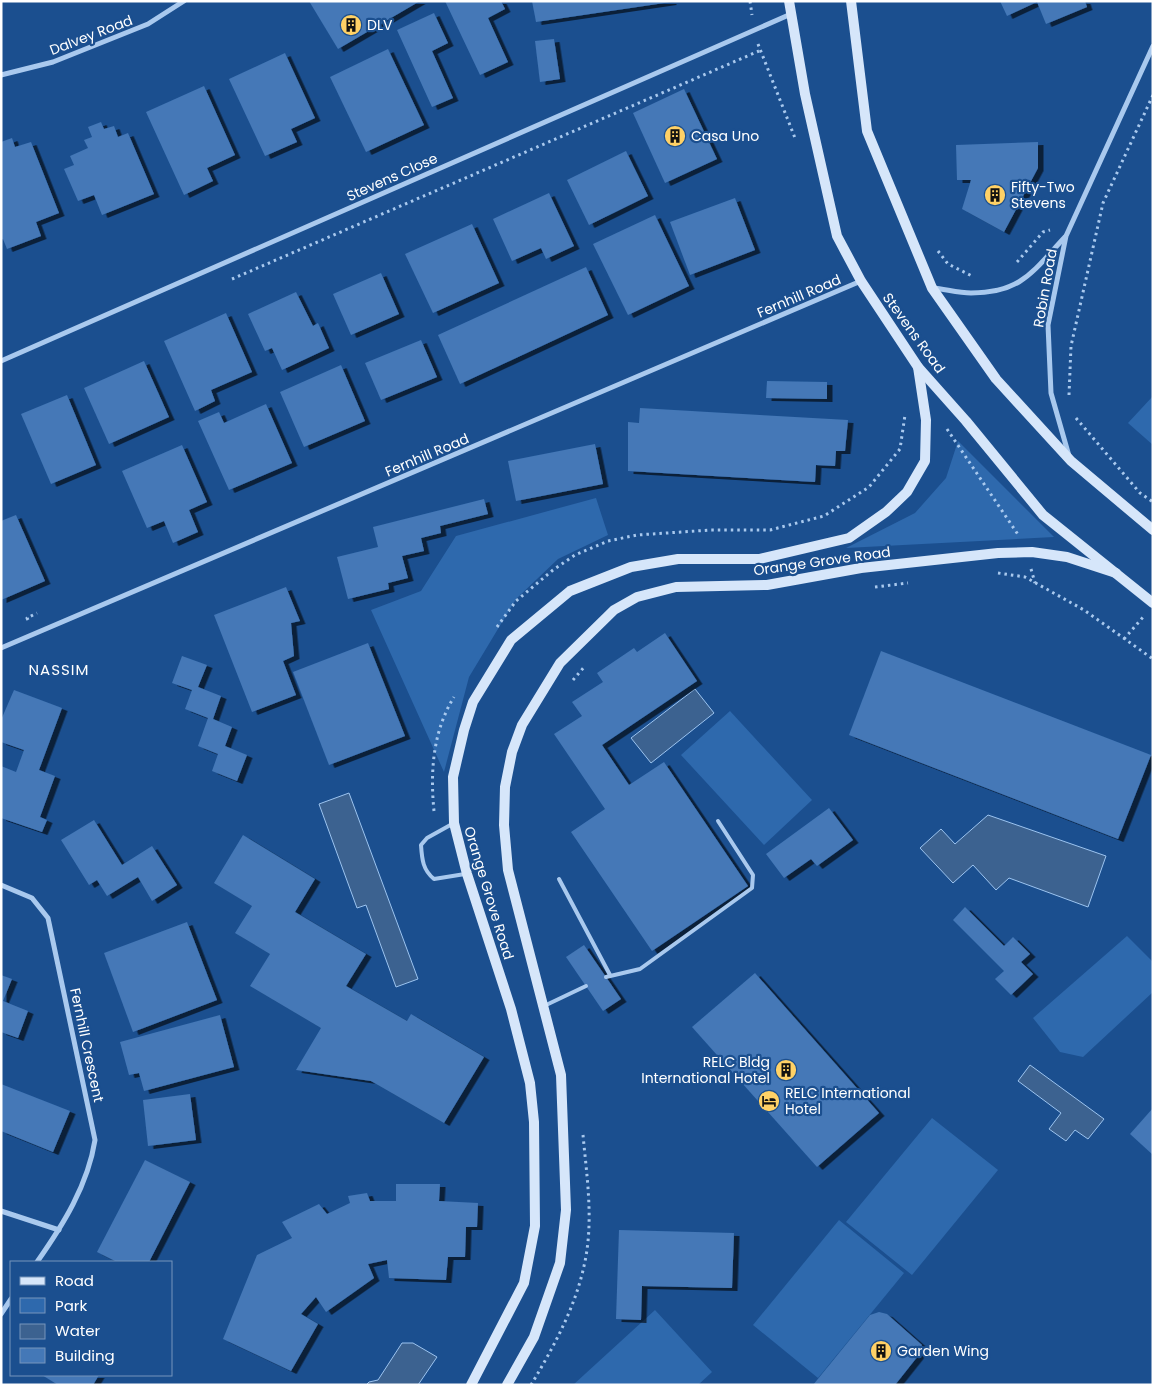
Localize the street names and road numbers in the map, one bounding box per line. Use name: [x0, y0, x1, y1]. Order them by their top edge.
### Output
street label: Dalvey Road: [47, 10, 135, 60]
street label: Stevens Close: [343, 148, 441, 206]
street label: Robin Road: [1028, 247, 1062, 329]
street label: Fernhill Road: [754, 269, 844, 323]
street label: Stevens Road: [878, 289, 950, 377]
street label: Fernhill Road: [382, 428, 472, 482]
street label: Orange Grove Road: [752, 541, 892, 581]
street label: Orange Grove Road: [459, 824, 519, 962]
street label: Fernhill Crescent: [65, 986, 109, 1104]

